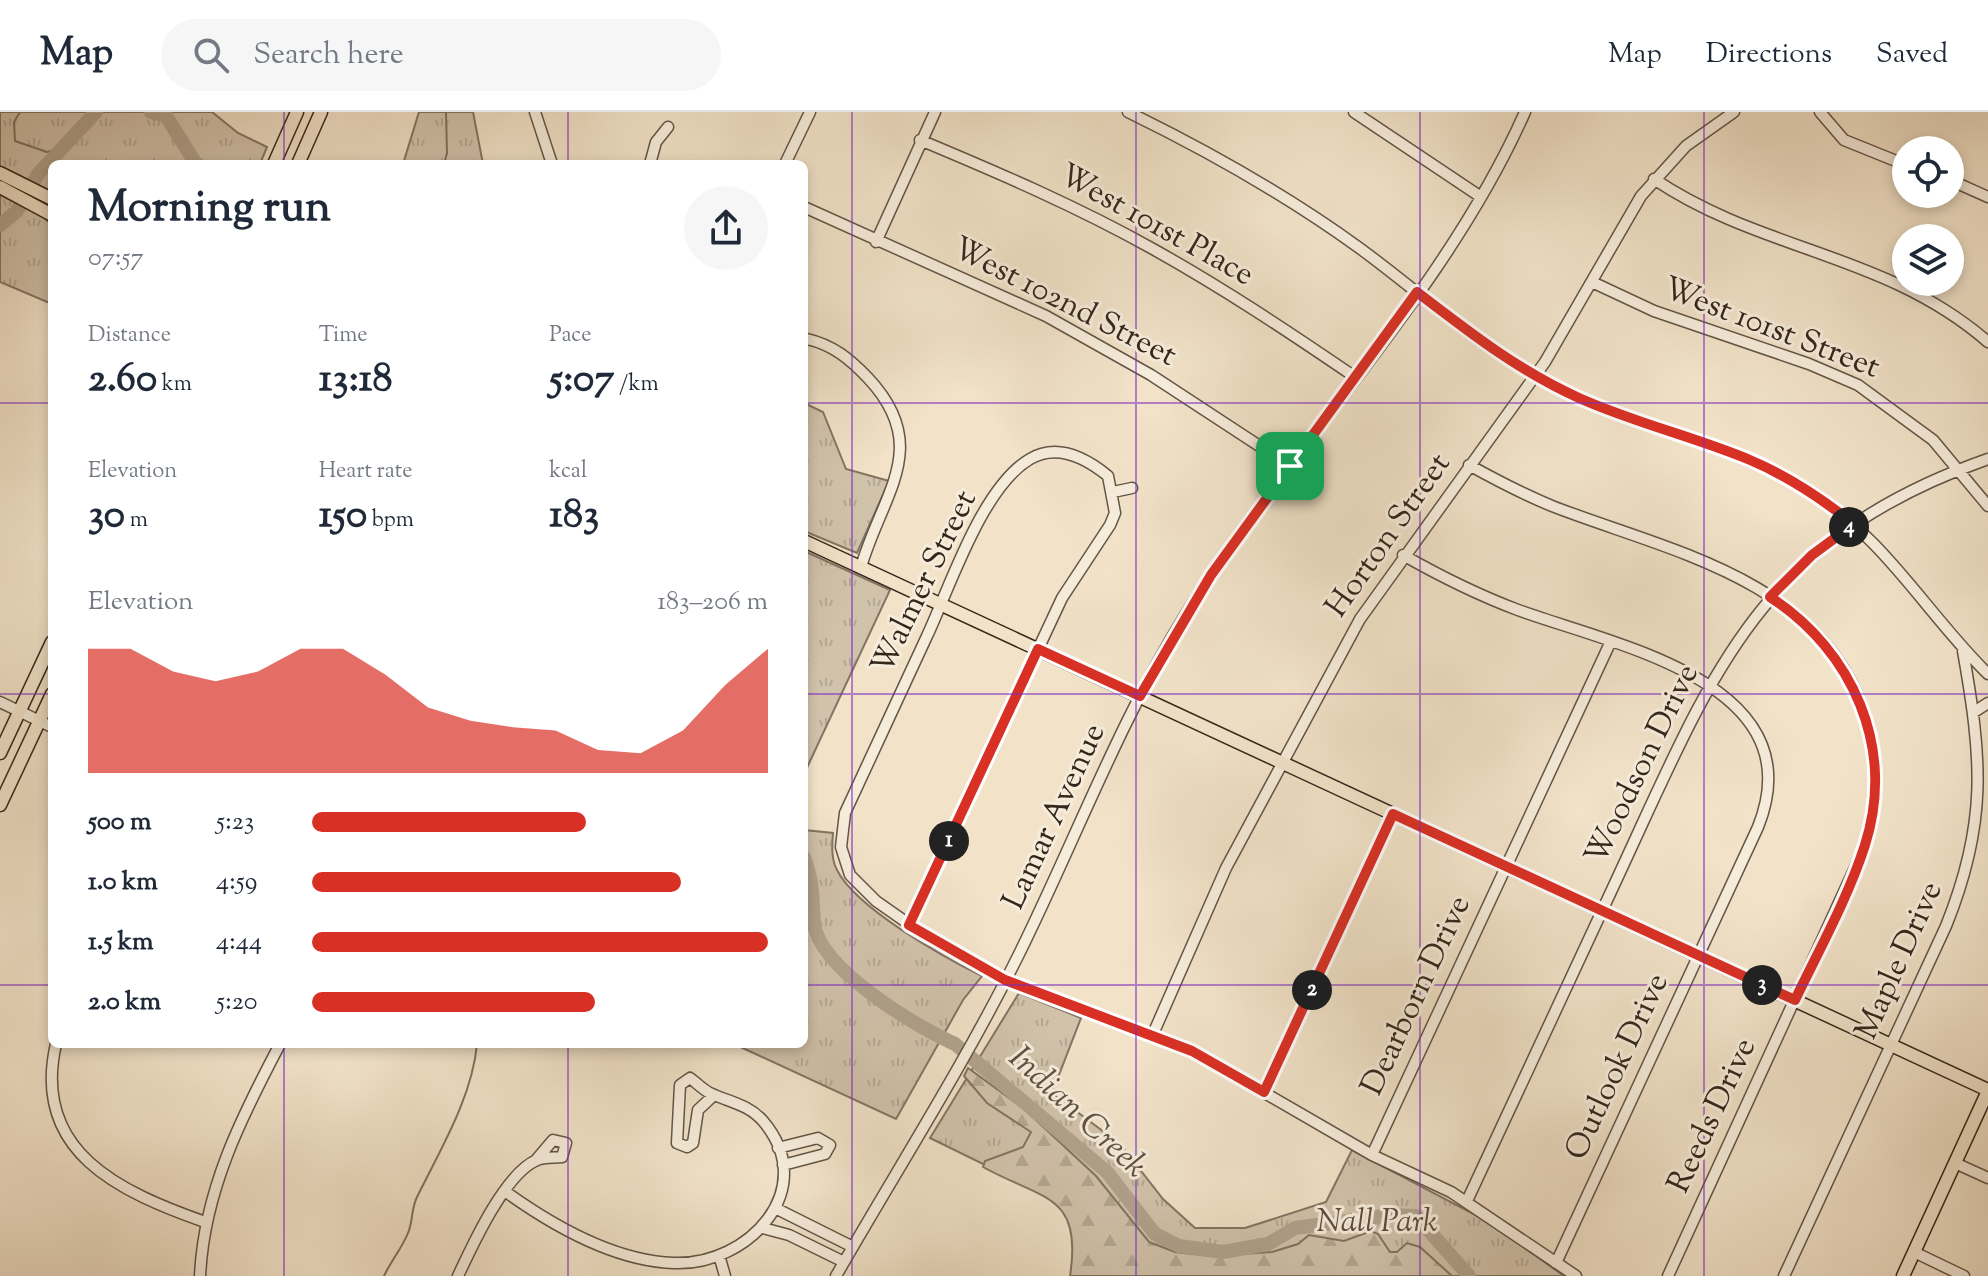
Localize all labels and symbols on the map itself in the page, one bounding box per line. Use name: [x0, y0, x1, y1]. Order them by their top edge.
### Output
street label: West 101st Place: [1050, 153, 1262, 299]
street label: West 102nd Street: [944, 227, 1184, 379]
street label: West 101st Street: [1656, 267, 1886, 391]
pin: [1256, 432, 1324, 500]
street label: Horton Street: [1315, 444, 1463, 628]
street label: Walmer Street: [861, 483, 989, 683]
pin: 4: [1829, 507, 1869, 547]
street label: Woodson Drive: [1574, 657, 1712, 873]
street label: Lamar Avenue: [992, 716, 1118, 918]
pin: 1: [929, 821, 969, 861]
street label: Maple Drive: [1845, 875, 1955, 1047]
street label: Dearborn Drive: [1351, 888, 1483, 1104]
pin: 3: [1742, 965, 1782, 1005]
street label: Outlook Drive: [1555, 966, 1681, 1168]
pin: 2: [1292, 970, 1332, 1010]
street label: Reeds Drive: [1657, 1031, 1769, 1201]
water label: Indian Creek: [997, 1036, 1157, 1190]
park label: Nall Park: [1317, 1200, 1437, 1246]

